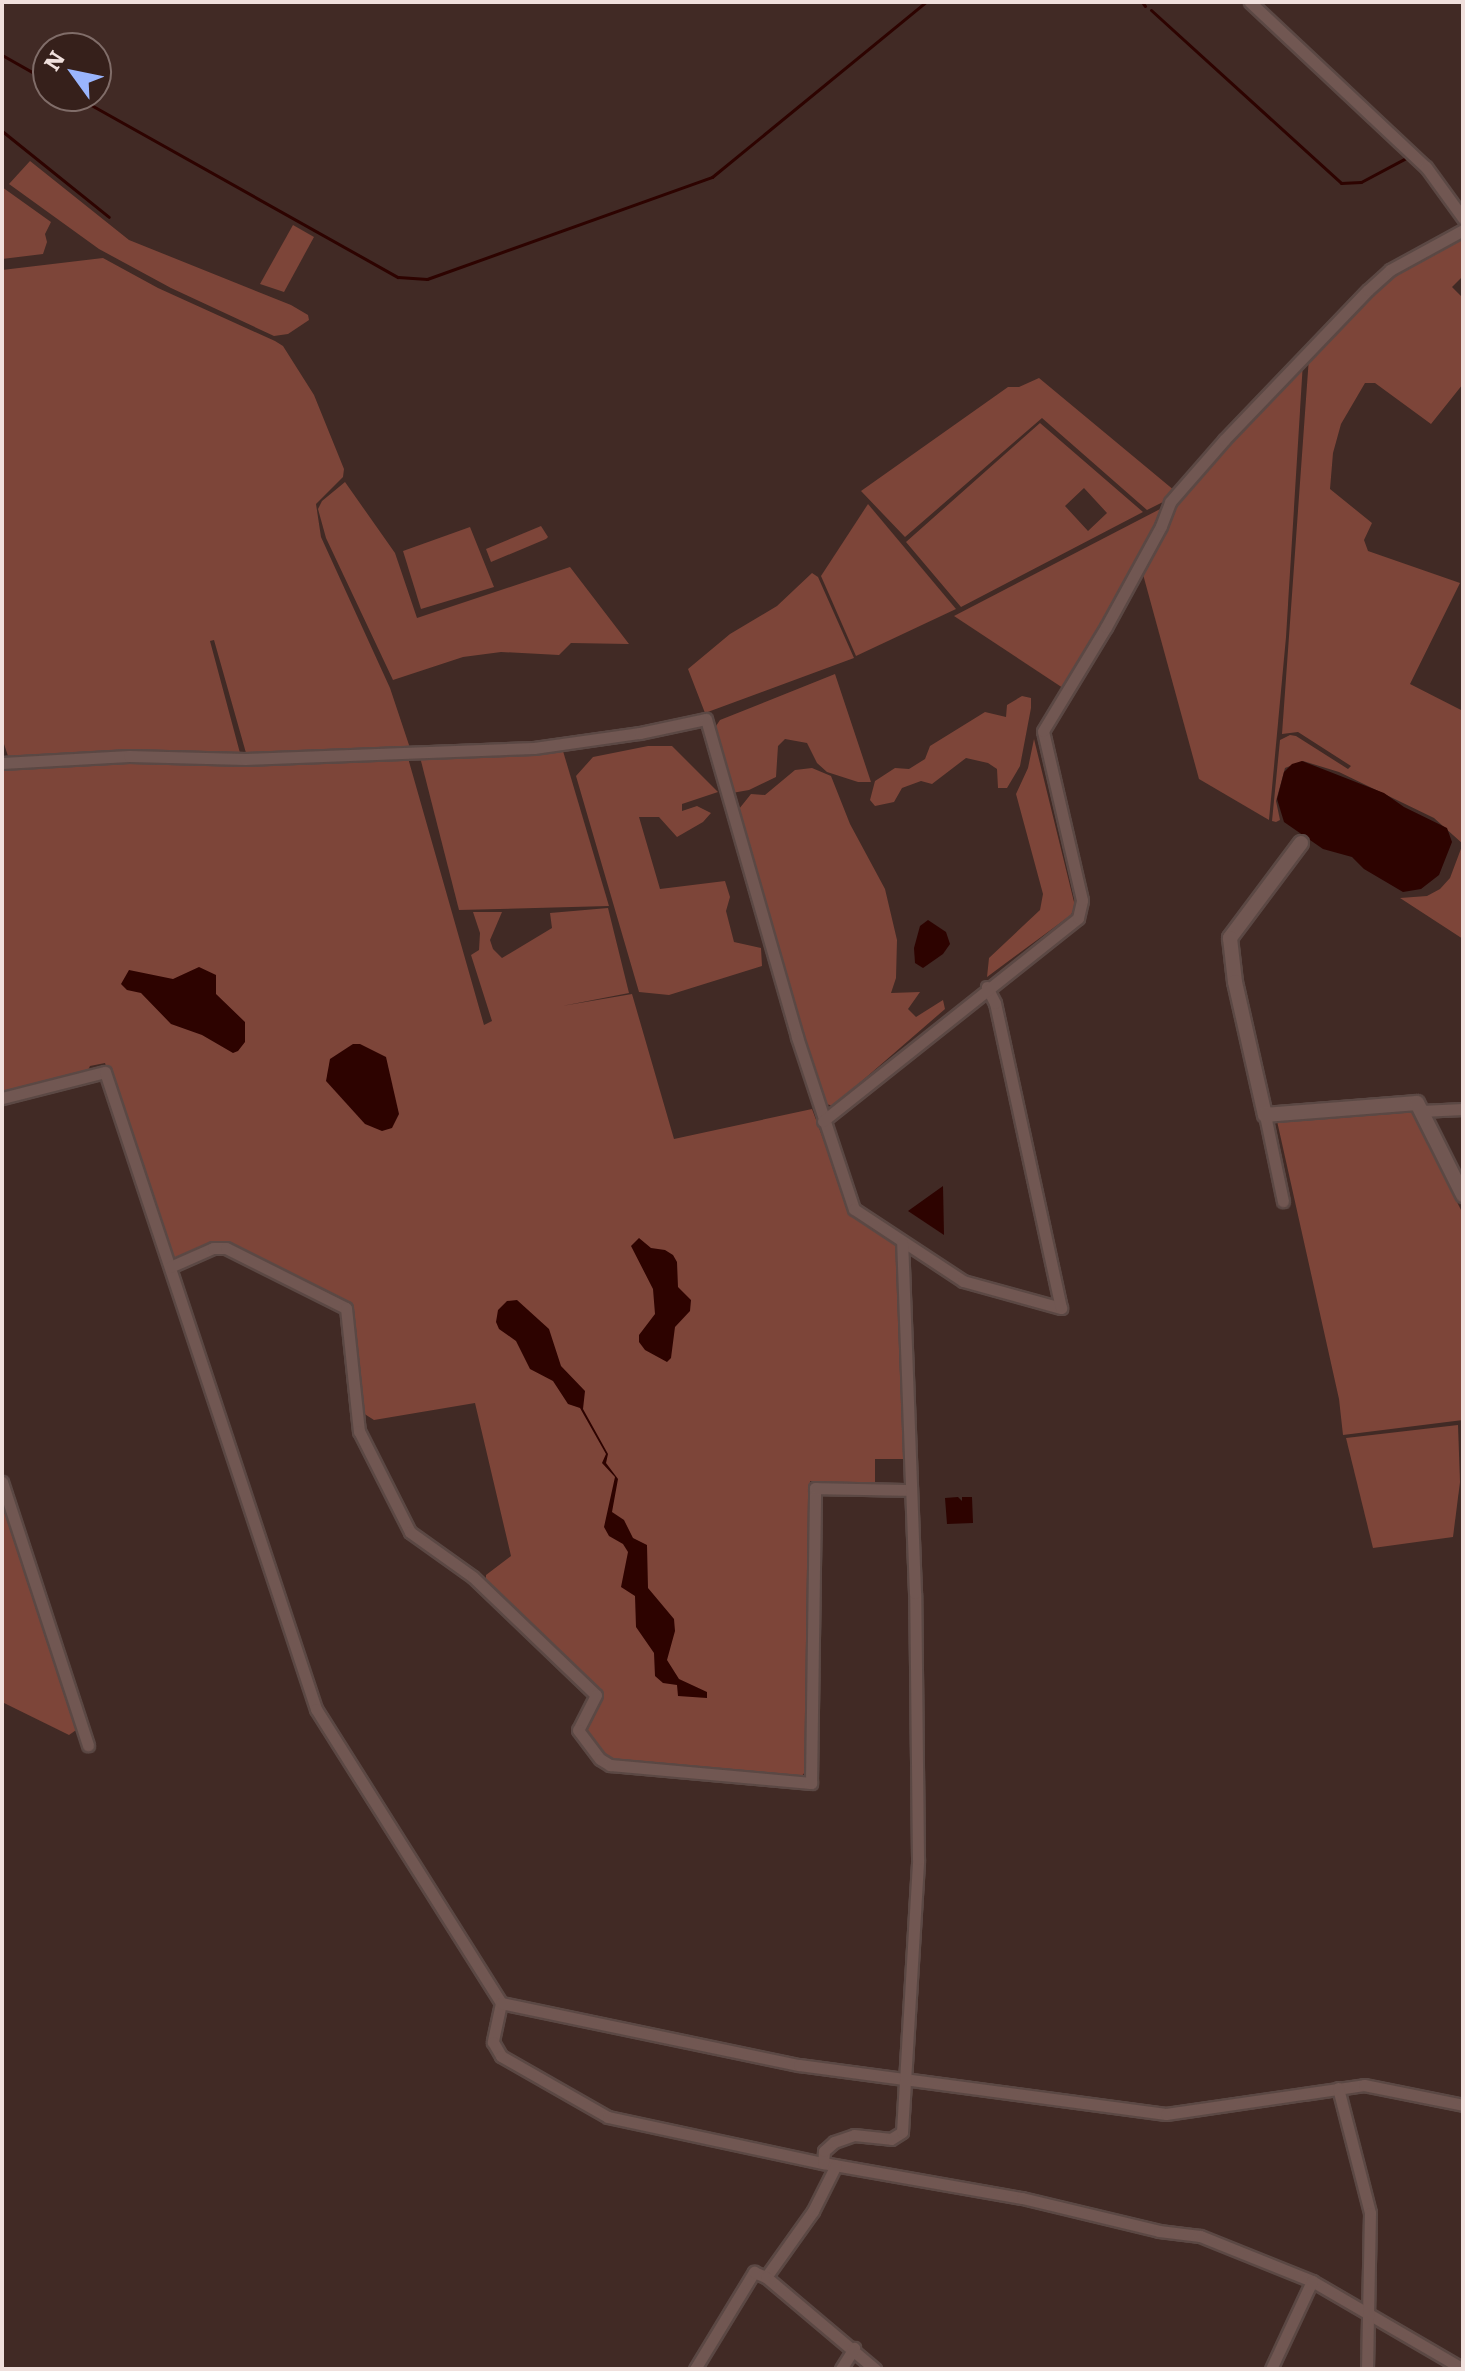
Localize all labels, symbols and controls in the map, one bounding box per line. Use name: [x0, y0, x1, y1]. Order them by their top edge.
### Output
north arrow: [32, 32, 112, 112]
text: N: [34, 43, 72, 76]

